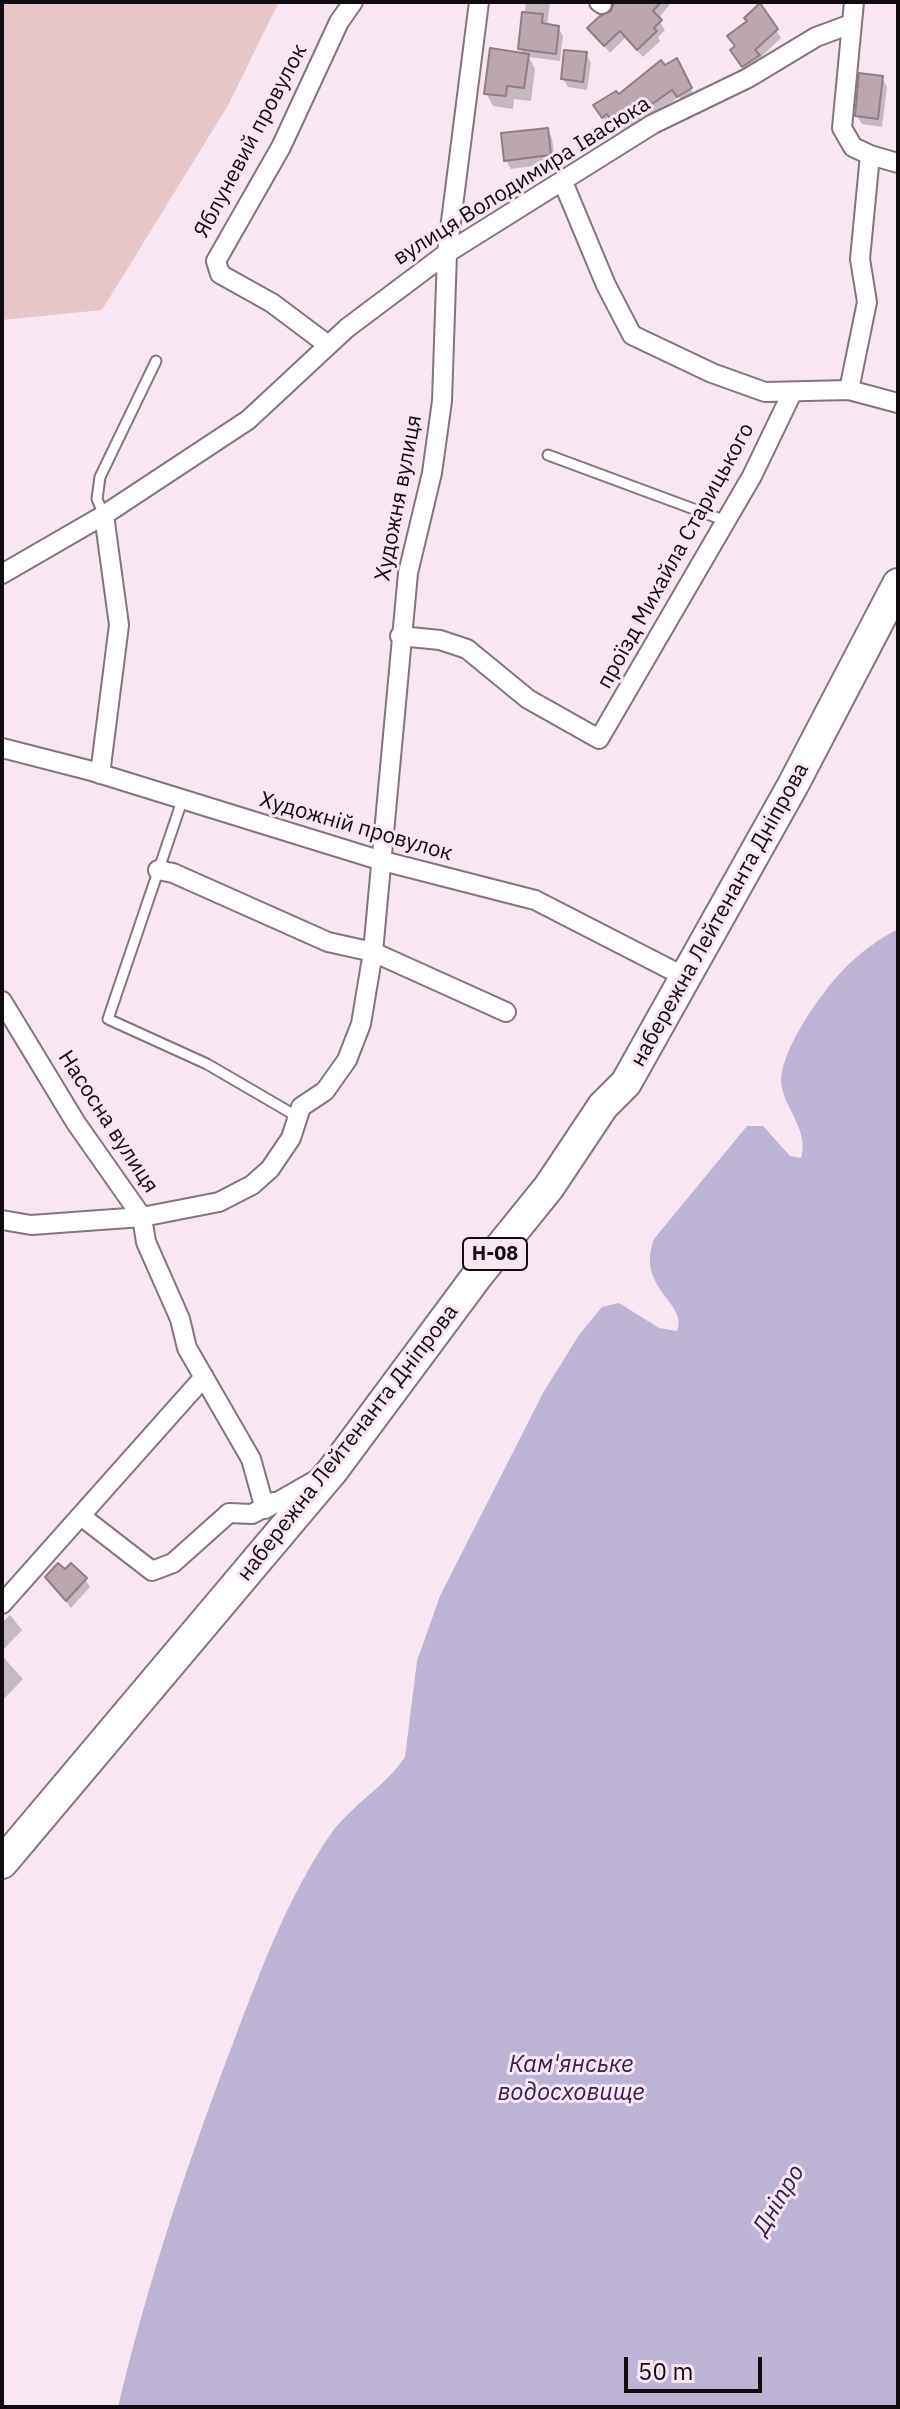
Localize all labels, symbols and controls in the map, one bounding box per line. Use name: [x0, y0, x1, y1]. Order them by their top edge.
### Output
street label: Яблуневий провулок: [189, 40, 313, 242]
street label: вулиця Володимира Івасюка: [389, 91, 655, 271]
street label: Художня вулиця: [370, 413, 428, 583]
street label: проїзд Михайла Старицького: [592, 418, 760, 694]
street label: набережна Лейтенанта Дніпрова: [625, 758, 815, 1072]
street label: Художній провулок: [256, 787, 456, 867]
street label: Насосна вулиця: [52, 1046, 164, 1198]
road number: Н-08: [463, 1238, 527, 1270]
street label: набережна Лейтенанта Дніпрова: [232, 1300, 464, 1586]
water label: Кам'янське водосховище: [497, 2051, 645, 2107]
water label: Дніпро: [747, 2160, 811, 2240]
scale bar: [628, 2341, 766, 2391]
text: 50 m: [638, 2355, 693, 2387]

